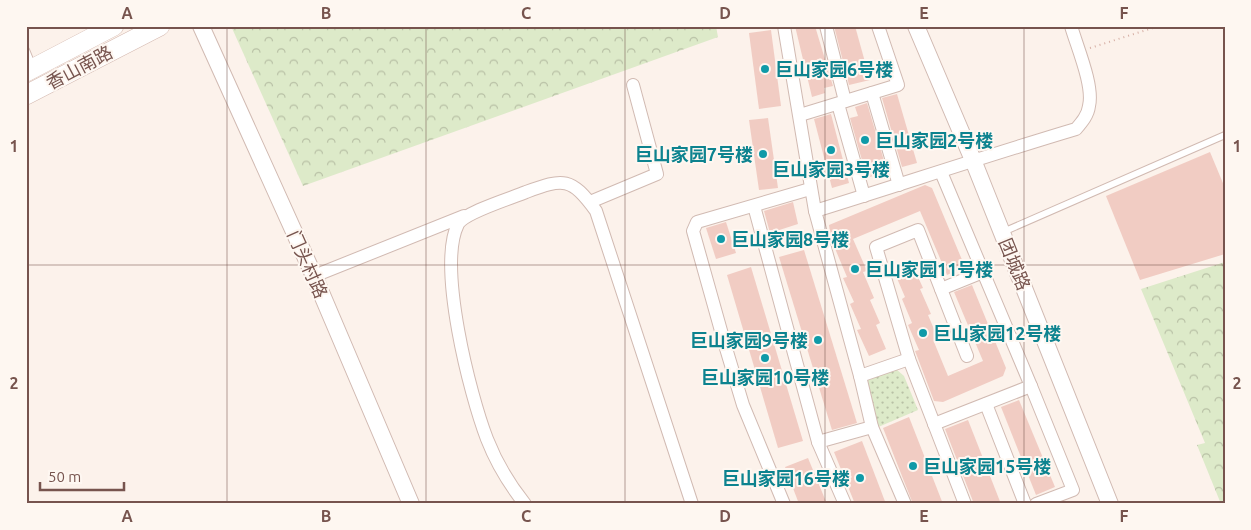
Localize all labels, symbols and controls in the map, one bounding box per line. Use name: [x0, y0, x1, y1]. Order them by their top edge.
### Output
text: A: [121, 4, 133, 22]
text: B: [321, 4, 331, 22]
text: C: [521, 4, 531, 22]
text: D: [719, 4, 731, 22]
text: E: [919, 4, 929, 22]
text: F: [1120, 4, 1129, 22]
street label: 香山南路: [43, 41, 115, 93]
place label: 巨山家园6号楼: [775, 59, 893, 79]
marker: 巨山家园6号楼: [759, 63, 771, 75]
place label: 巨山家园2号楼: [875, 130, 993, 150]
marker: 巨山家园2号楼: [859, 134, 871, 146]
text: 1: [9, 137, 19, 155]
text: 1: [1232, 137, 1242, 155]
place label: 巨山家园7号楼: [635, 144, 753, 164]
marker: 巨山家园3号楼: [825, 144, 837, 156]
marker: 巨山家园7号楼: [757, 148, 769, 160]
place label: 巨山家园3号楼: [772, 159, 890, 179]
street label: 门头村路: [284, 227, 332, 301]
place label: 巨山家园8号楼: [731, 229, 849, 249]
marker: 巨山家园8号楼: [715, 233, 727, 245]
street label: 团城路: [996, 235, 1034, 293]
place label: 巨山家园11号楼: [865, 259, 993, 279]
marker: 巨山家园11号楼: [849, 263, 861, 275]
place label: 巨山家园12号楼: [933, 323, 1061, 343]
marker: 巨山家园12号楼: [917, 327, 929, 339]
place label: 巨山家园9号楼: [690, 330, 808, 350]
marker: 巨山家园9号楼: [812, 334, 824, 346]
marker: 巨山家园10号楼: [759, 352, 771, 364]
place label: 巨山家园10号楼: [701, 367, 829, 387]
text: 2: [9, 374, 19, 392]
text: 2: [1232, 374, 1242, 392]
place label: 巨山家园15号楼: [923, 456, 1051, 476]
scale bar: [40, 460, 124, 492]
marker: 巨山家园15号楼: [907, 460, 919, 472]
text: 50 m: [48, 468, 81, 485]
place label: 巨山家园16号楼: [722, 468, 850, 488]
marker: 巨山家园16号楼: [854, 472, 866, 484]
text: A: [121, 507, 133, 525]
text: B: [321, 507, 331, 525]
text: C: [521, 507, 531, 525]
text: D: [719, 507, 731, 525]
text: E: [919, 507, 929, 525]
text: F: [1120, 507, 1129, 525]

